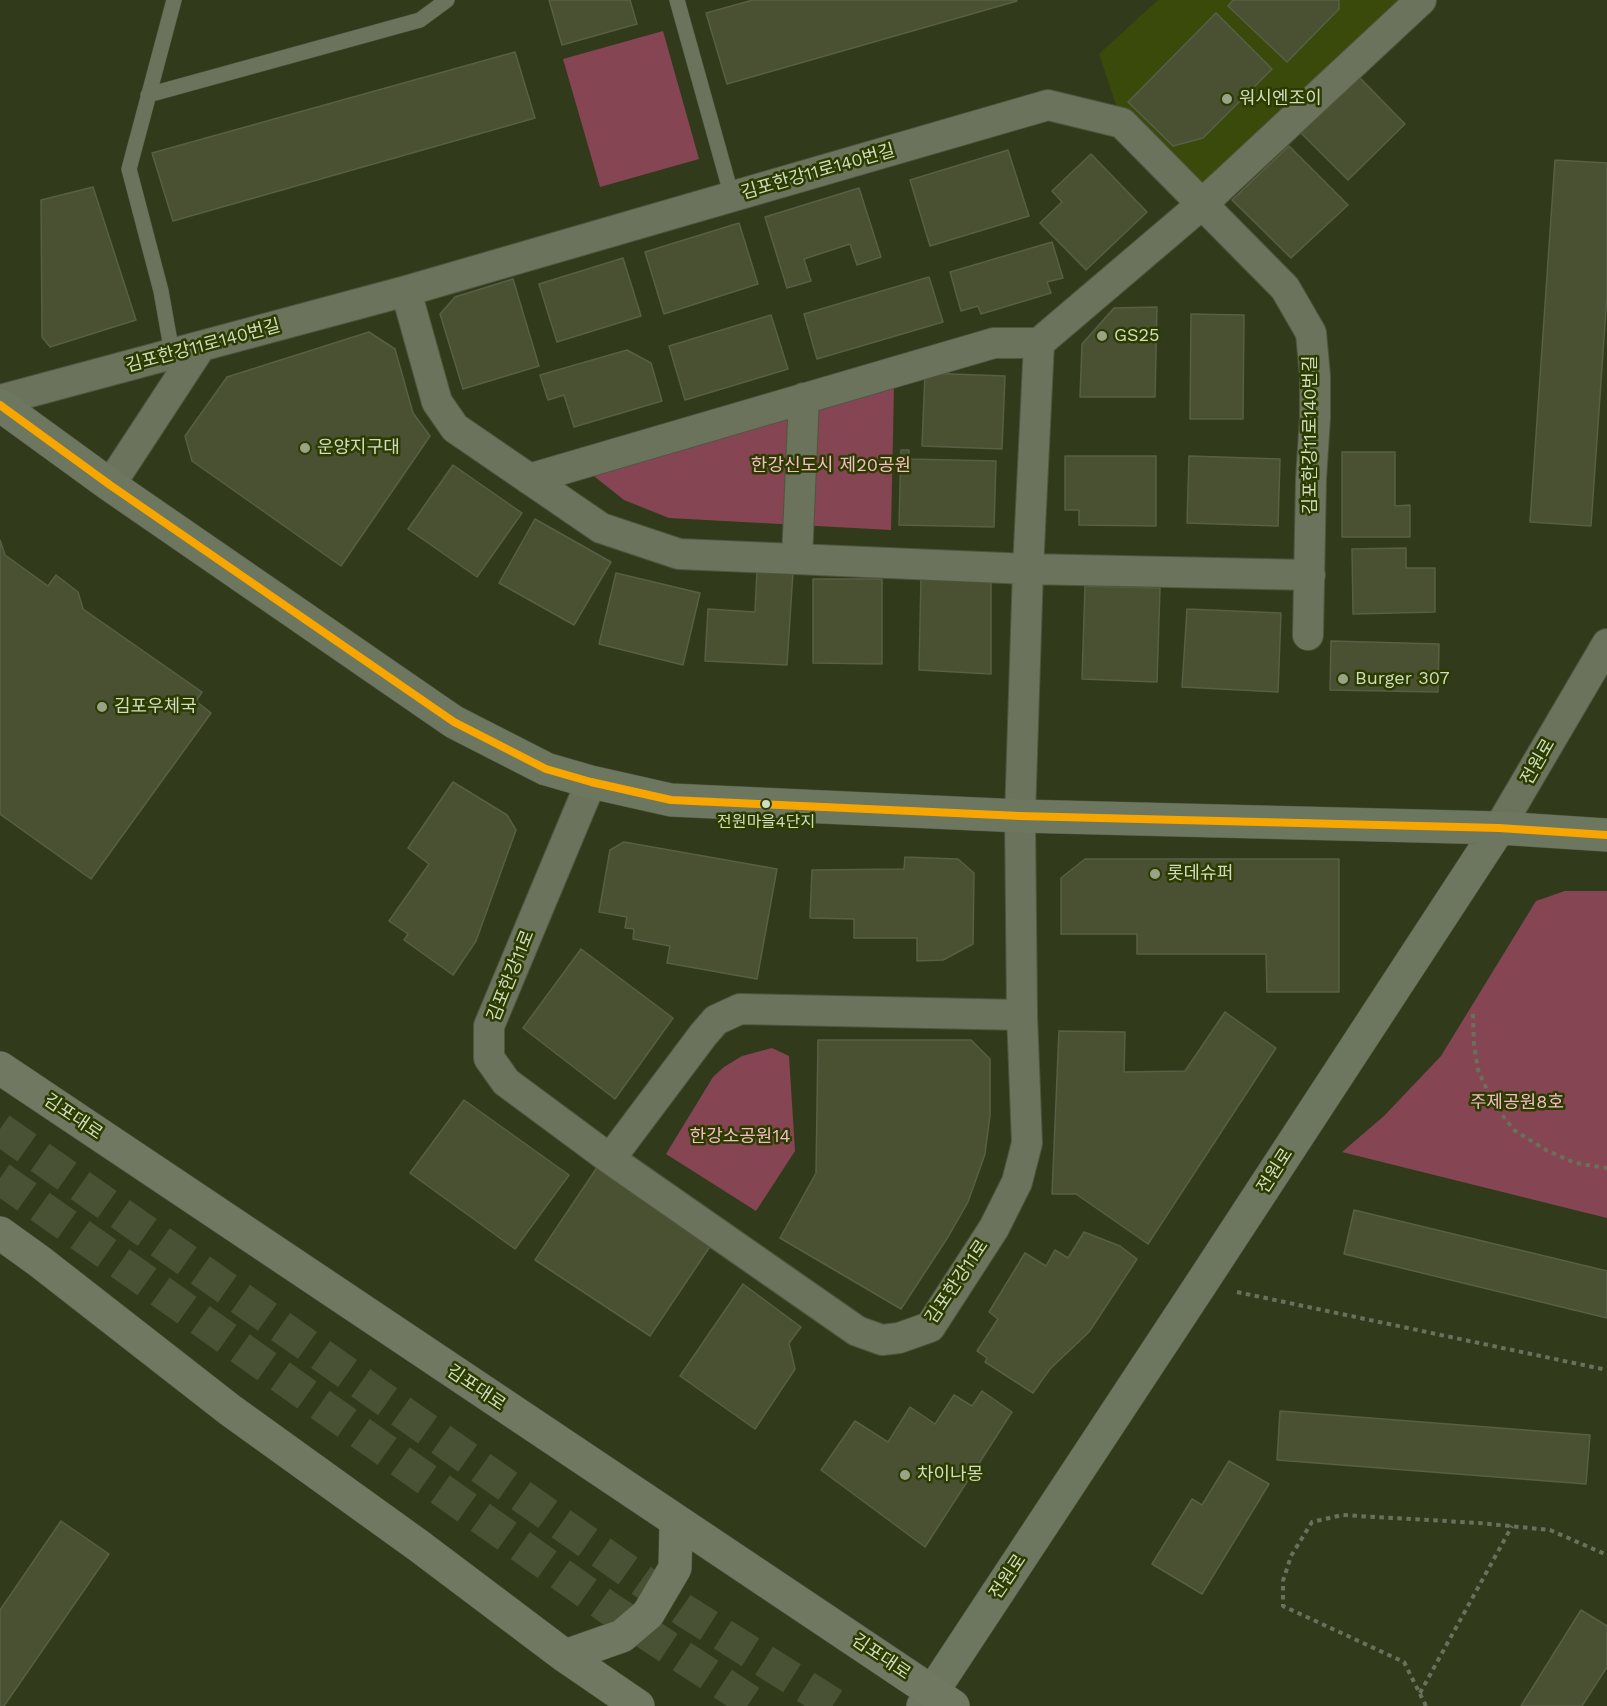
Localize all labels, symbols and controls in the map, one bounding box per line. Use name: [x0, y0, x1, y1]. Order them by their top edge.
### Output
place label: 워시엔조이: [1239, 88, 1322, 110]
marker: 워시엔조이: [1220, 92, 1234, 106]
street label: 김포한강11로140번길: [739, 140, 897, 204]
street label: 김포한강11로140번길: [123, 315, 283, 377]
place label: GS25: [1114, 325, 1160, 347]
marker: GS25: [1095, 329, 1109, 343]
street label: 김포한강11로140번길: [1300, 355, 1322, 515]
place label: 운양지구대: [317, 437, 400, 459]
marker: 운양지구대: [298, 441, 312, 455]
park label: 한강신도시 제20공원: [751, 455, 911, 477]
place label: Burger 307: [1355, 668, 1450, 690]
marker: Burger 307: [1336, 672, 1350, 686]
place label: 김포우체국: [114, 696, 197, 718]
marker: 김포우체국: [95, 700, 109, 714]
street label: 전원로: [1516, 735, 1560, 789]
marker: 전원마을4단지: [760, 798, 772, 810]
place label: 전원마을4단지: [717, 812, 815, 832]
place label: 롯데슈퍼: [1167, 863, 1233, 885]
marker: 롯데슈퍼: [1148, 867, 1162, 881]
street label: 김포한강11로: [483, 927, 539, 1025]
street label: 김포대로: [40, 1090, 106, 1144]
park label: 주제공원8호: [1470, 1092, 1564, 1114]
park label: 한강소공원14: [690, 1126, 790, 1148]
street label: 전원로: [1252, 1144, 1298, 1198]
street label: 김포한강11로: [921, 1236, 993, 1328]
street label: 김포대로: [443, 1361, 509, 1415]
place label: 차이나몽: [917, 1464, 983, 1486]
marker: 차이나몽: [898, 1468, 912, 1482]
street label: 전원로: [985, 1550, 1031, 1604]
street label: 김포대로: [848, 1630, 914, 1684]

